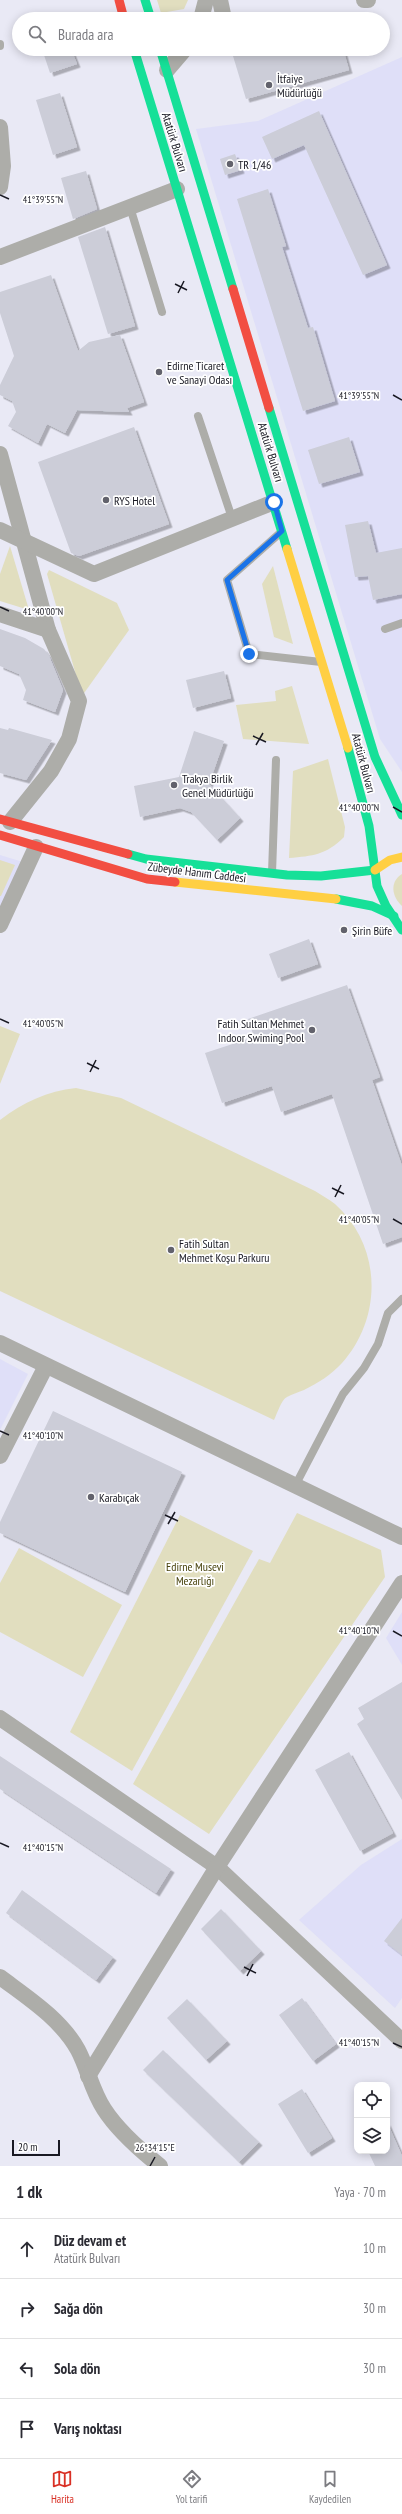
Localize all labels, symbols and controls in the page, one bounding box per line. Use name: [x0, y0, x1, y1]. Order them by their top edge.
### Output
search box: [12, 12, 390, 56]
icon: search: [26, 23, 48, 45]
text: Burada ara: [58, 25, 113, 44]
place label: İtfaiye Müdürlüğü: [277, 71, 322, 100]
marker: İtfaiye Müdürlüğü: [264, 80, 274, 90]
street label: Atatürk Bulvarı: [159, 110, 191, 174]
place label: TR 1/46: [238, 157, 271, 172]
marker: TR 1/46: [225, 159, 235, 169]
text: 41°39'55"N: [23, 193, 63, 206]
place label: Edirne Ticaret ve Sanayi Odası: [167, 358, 232, 387]
marker: Edirne Ticaret ve Sanayi Odası: [154, 367, 164, 377]
text: 41°39'55"N: [339, 389, 379, 402]
street label: Atatürk Bulvarı: [255, 420, 287, 484]
place label: RYS Hotel: [114, 493, 155, 508]
route start: [265, 493, 283, 511]
marker: RYS Hotel: [101, 495, 111, 505]
text: 41°40'00"N: [23, 605, 63, 618]
route end: [240, 645, 258, 663]
street label: Atatürk Bulvarı: [349, 731, 379, 795]
place label: Trakya Birlik Genel Müdürlüğü: [182, 771, 253, 800]
marker: Trakya Birlik Genel Müdürlüğü: [169, 780, 179, 790]
text: 41°40'00"N: [339, 801, 379, 814]
street label: Zübeyde Hanım Caddesi: [147, 859, 247, 885]
place label: Şirin Büfe: [352, 923, 392, 938]
marker: Şirin Büfe: [339, 925, 349, 935]
place label: Fatih Sultan Mehmet Indoor Swiming Pool: [218, 1016, 305, 1045]
text: 41°40'05"N: [23, 1017, 63, 1030]
marker: Fatih Sultan Mehmet Indoor Swiming Pool: [307, 1025, 317, 1035]
text: 41°40'05"N: [339, 1213, 379, 1226]
place label: Fatih Sultan Mehmet Koşu Parkuru: [179, 1236, 269, 1265]
marker: Fatih Sultan Mehmet Koşu Parkuru: [166, 1245, 176, 1255]
text: 41°40'10"N: [23, 1429, 63, 1442]
place label: Karabıçak: [99, 1490, 139, 1505]
marker: Karabıçak: [86, 1492, 96, 1502]
park label: Edirne Musevi Mezarlığı: [166, 1559, 224, 1588]
text: 41°40'10"N: [339, 1624, 379, 1637]
text: 41°40'15"N: [23, 1841, 63, 1854]
text: 41°40'15"N: [339, 2036, 379, 2049]
map controls: [354, 2082, 390, 2154]
button: locate: [354, 2082, 390, 2118]
button: layers: [354, 2118, 390, 2154]
scale bar: [12, 2138, 60, 2157]
text: 20 m: [18, 2140, 37, 2154]
text: 26°34'15"E: [135, 2141, 175, 2154]
text: 1 dk: [16, 2181, 42, 2203]
text: Yaya · 70 m: [334, 2184, 386, 2201]
text: Düz devam et: [54, 2231, 126, 2250]
icon: ahead: [16, 2238, 38, 2260]
text: 10 m: [363, 2240, 386, 2257]
text: Atatürk Bulvarı: [54, 2250, 120, 2267]
icon: right: [16, 2298, 38, 2320]
text: Sağa dön: [54, 2299, 103, 2318]
text: 30 m: [363, 2300, 386, 2317]
icon: left: [16, 2358, 38, 2380]
text: Sola dön: [54, 2359, 100, 2378]
text: 30 m: [363, 2360, 386, 2377]
icon: arrive: [16, 2418, 38, 2440]
text: Varış noktası: [54, 2419, 122, 2438]
tab: Harita: [51, 2468, 74, 2506]
tab: Yol tarifi: [176, 2468, 207, 2506]
tab: Kaydedilen: [309, 2468, 351, 2506]

